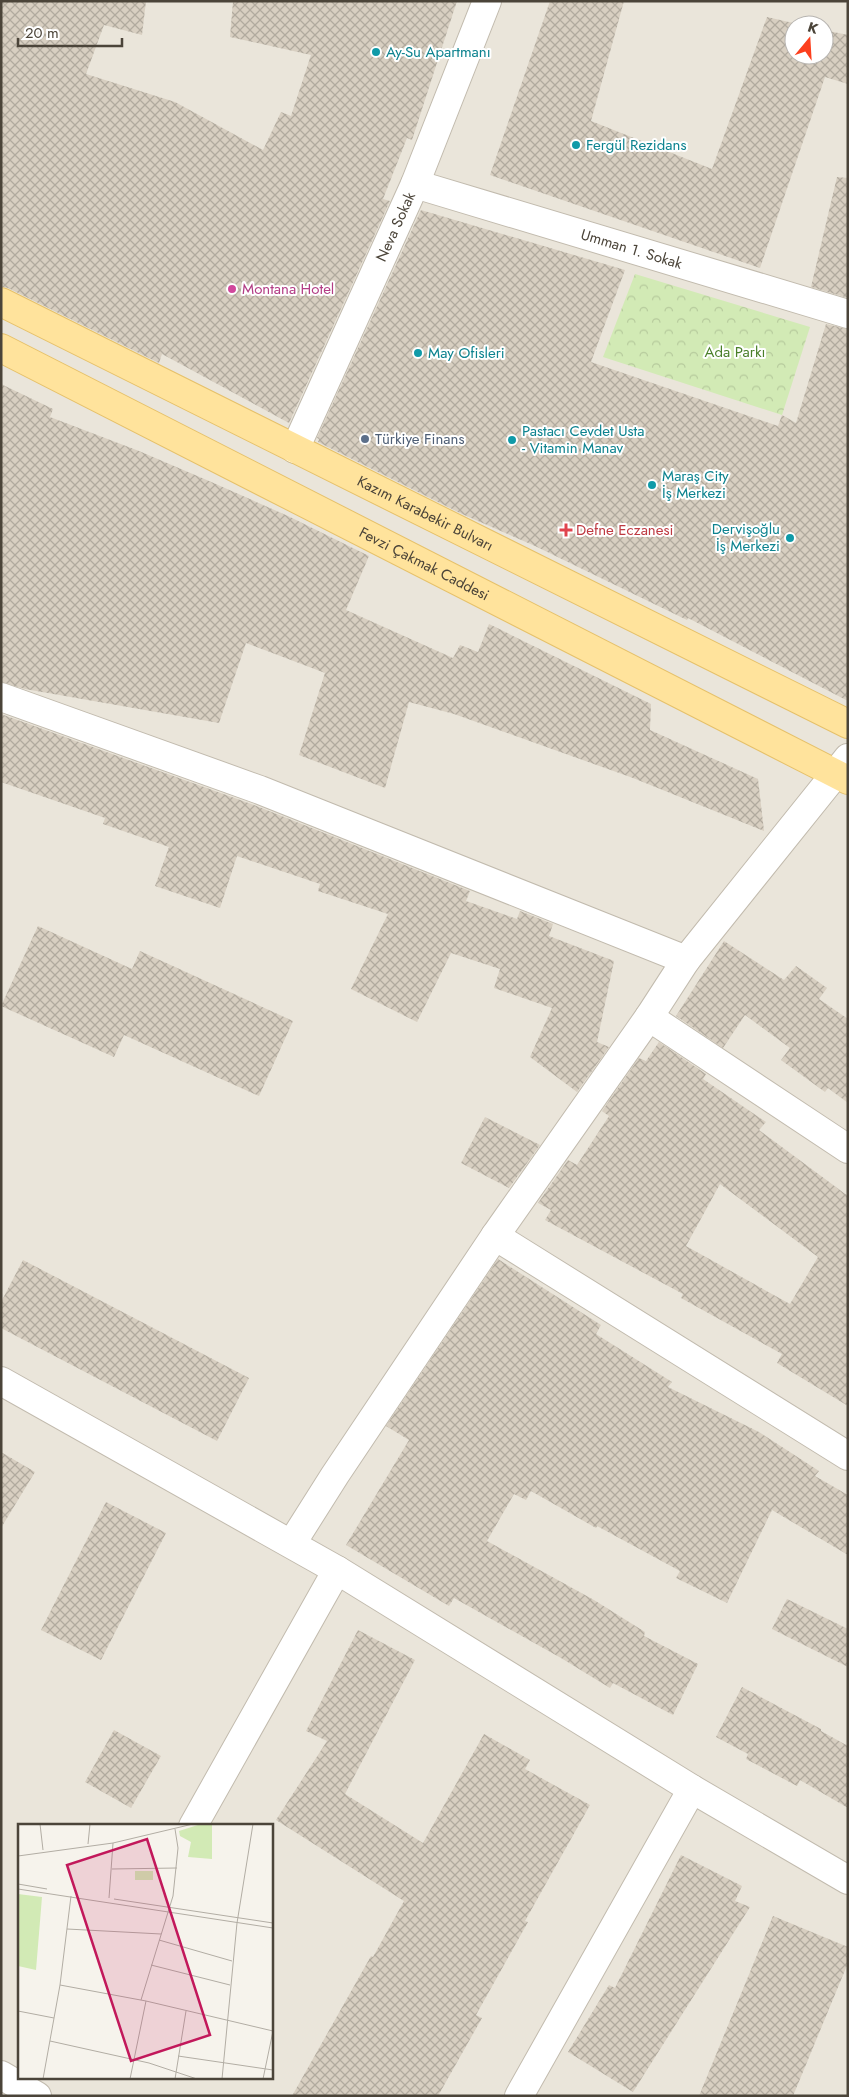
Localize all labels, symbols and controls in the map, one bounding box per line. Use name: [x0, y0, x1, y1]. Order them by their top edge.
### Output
scale bar: [18, 15, 121, 47]
north arrow: [784, 15, 834, 65]
text: K: [805, 17, 821, 39]
text: 20 m: [25, 22, 59, 44]
place label: Ay-Su Apartmanı: [386, 41, 491, 63]
marker: Ay-Su Apartmanı: [370, 46, 382, 58]
place label: Fergül Rezidans: [586, 134, 686, 156]
marker: Fergül Rezidans: [570, 139, 582, 151]
street label: Neva Sokak: [370, 188, 421, 265]
street label: Umman 1. Sokak: [578, 223, 685, 275]
place label: Montana Hotel: [242, 278, 334, 300]
marker: Montana Hotel: [226, 283, 238, 295]
park label: Ada Parkı: [705, 341, 765, 363]
place label: May Ofisleri: [428, 342, 505, 364]
marker: May Ofisleri: [412, 347, 424, 359]
place label: Pastacı Cevdet Usta - Vitamin Manav: [522, 420, 644, 459]
place label: Türkiye Finans: [375, 428, 465, 450]
marker: Türkiye Finans: [359, 433, 371, 445]
marker: Pastacı Cevdet Usta - Vitamin Manav: [506, 434, 518, 446]
place label: Maraş City İş Merkezi: [662, 465, 729, 504]
street label: Kazım Karabekir Bulvarı: [353, 470, 497, 557]
marker: Maraş City İş Merkezi: [646, 479, 658, 491]
place label: Dervişoğlu İş Merkezi: [712, 518, 780, 557]
place label: Defne Eczanesi: [576, 519, 673, 541]
street label: Fevzi Çakmak Caddesi: [355, 521, 493, 606]
marker: Defne Eczanesi: [560, 524, 572, 536]
marker: Dervişoğlu İş Merkezi: [784, 532, 796, 544]
inset map: [18, 1824, 272, 2080]

